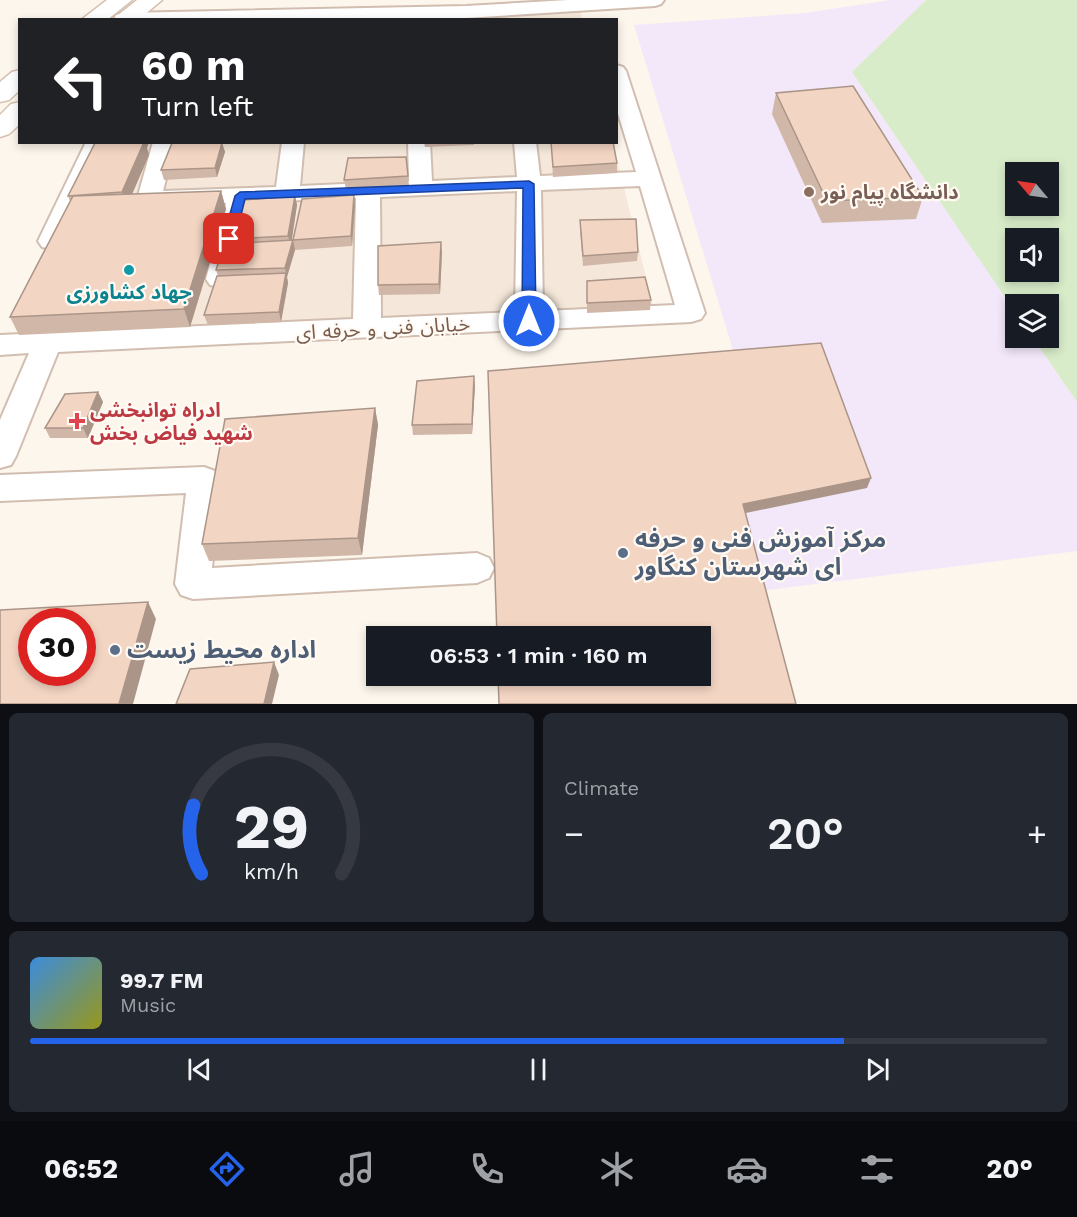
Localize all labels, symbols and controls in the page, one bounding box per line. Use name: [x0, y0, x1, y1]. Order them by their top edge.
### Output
text: 60 m: [141, 41, 245, 90]
icon: left: [42, 42, 120, 120]
text: Turn left: [141, 91, 253, 123]
north arrow: [1005, 162, 1059, 216]
map controls: [1005, 162, 1059, 348]
place label: دانشگاه پیام نور: [820, 180, 959, 207]
marker: دانشگاه پیام نور: [802, 185, 816, 199]
pin: [203, 213, 254, 264]
icon: arrive: [212, 222, 245, 255]
button: sound: [1005, 228, 1059, 282]
marker: جهاد کشاورزی: [122, 263, 136, 277]
place label: جهاد کشاورزی: [67, 280, 192, 304]
position arrow: [497, 289, 561, 353]
button: layers: [1005, 294, 1059, 348]
street label: خیابان فنی و حرفه ای: [295, 311, 471, 345]
place label: ادراه توانبخشی شهید فیاض بخش: [90, 398, 253, 445]
marker: ادراه توانبخشی شهید فیاض بخش: [68, 412, 86, 430]
place label: مرکز آموزش فنی و حرفه ای شهرستان کنگاور: [634, 525, 886, 581]
marker: مرکز آموزش فنی و حرفه ای شهرستان کنگاور: [616, 546, 630, 560]
speed limit sign: 30: [18, 608, 96, 686]
place label: اداره محیط زیست: [127, 636, 316, 664]
marker: اداره محیط زیست: [108, 643, 122, 657]
text: 06:53 · 1 min · 160 m: [429, 643, 648, 668]
text: Climate: [564, 776, 639, 800]
text: 29: [234, 790, 309, 863]
text: 20°: [767, 807, 844, 860]
text: −: [564, 814, 584, 853]
text: +: [1027, 814, 1047, 853]
text: km/h: [244, 860, 299, 885]
text: 99.7 FM: [120, 968, 204, 993]
text: Music: [120, 993, 176, 1017]
icon: previous: [183, 1053, 216, 1086]
icon: pause: [522, 1053, 555, 1086]
icon: next: [861, 1053, 894, 1086]
icon: directions: [206, 1148, 248, 1190]
icon: music: [336, 1148, 378, 1190]
icon: phone: [466, 1148, 508, 1190]
icon: climate: [596, 1148, 638, 1190]
icon: car: [726, 1148, 768, 1190]
icon: filters: [856, 1148, 898, 1190]
text: 06:52: [44, 1153, 118, 1185]
text: 20°: [986, 1153, 1033, 1185]

